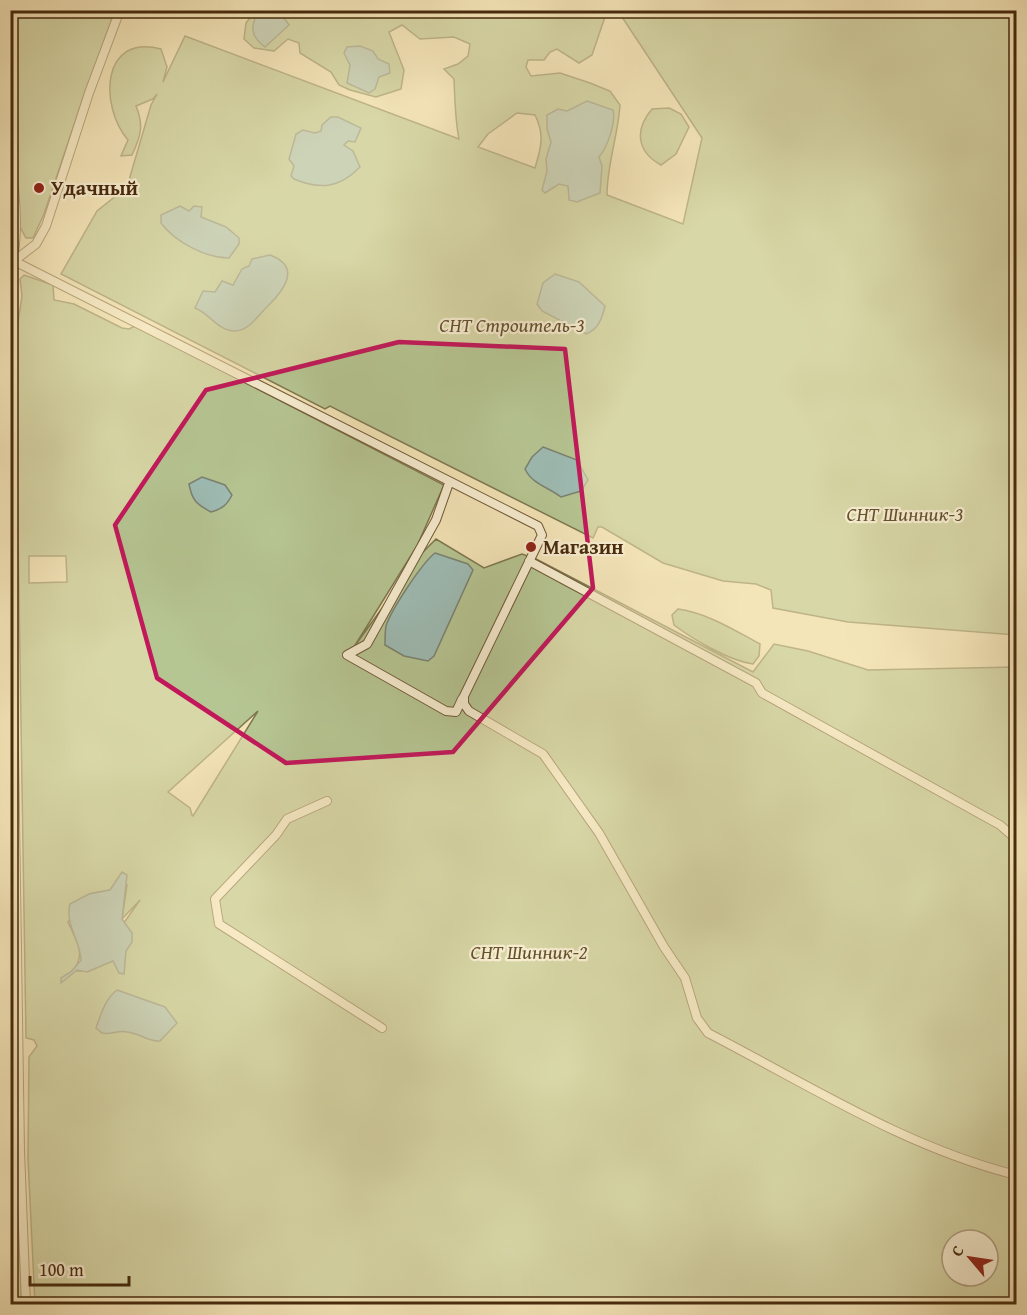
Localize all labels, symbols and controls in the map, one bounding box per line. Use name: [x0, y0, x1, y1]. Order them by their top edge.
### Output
place label: Удачный: [51, 173, 138, 202]
marker: Удачный: [32, 181, 46, 195]
park label: СНТ Строитель-3: [439, 310, 585, 339]
park label: СНТ Шинник-3: [847, 499, 963, 528]
place label: Магазин: [543, 532, 624, 561]
marker: Магазин: [524, 540, 538, 554]
park label: СНТ Шинник-2: [471, 937, 587, 966]
north arrow: [940, 1228, 1000, 1288]
text: С: [944, 1241, 970, 1261]
scale bar: [30, 1249, 129, 1287]
text: 100 m: [39, 1256, 84, 1283]

